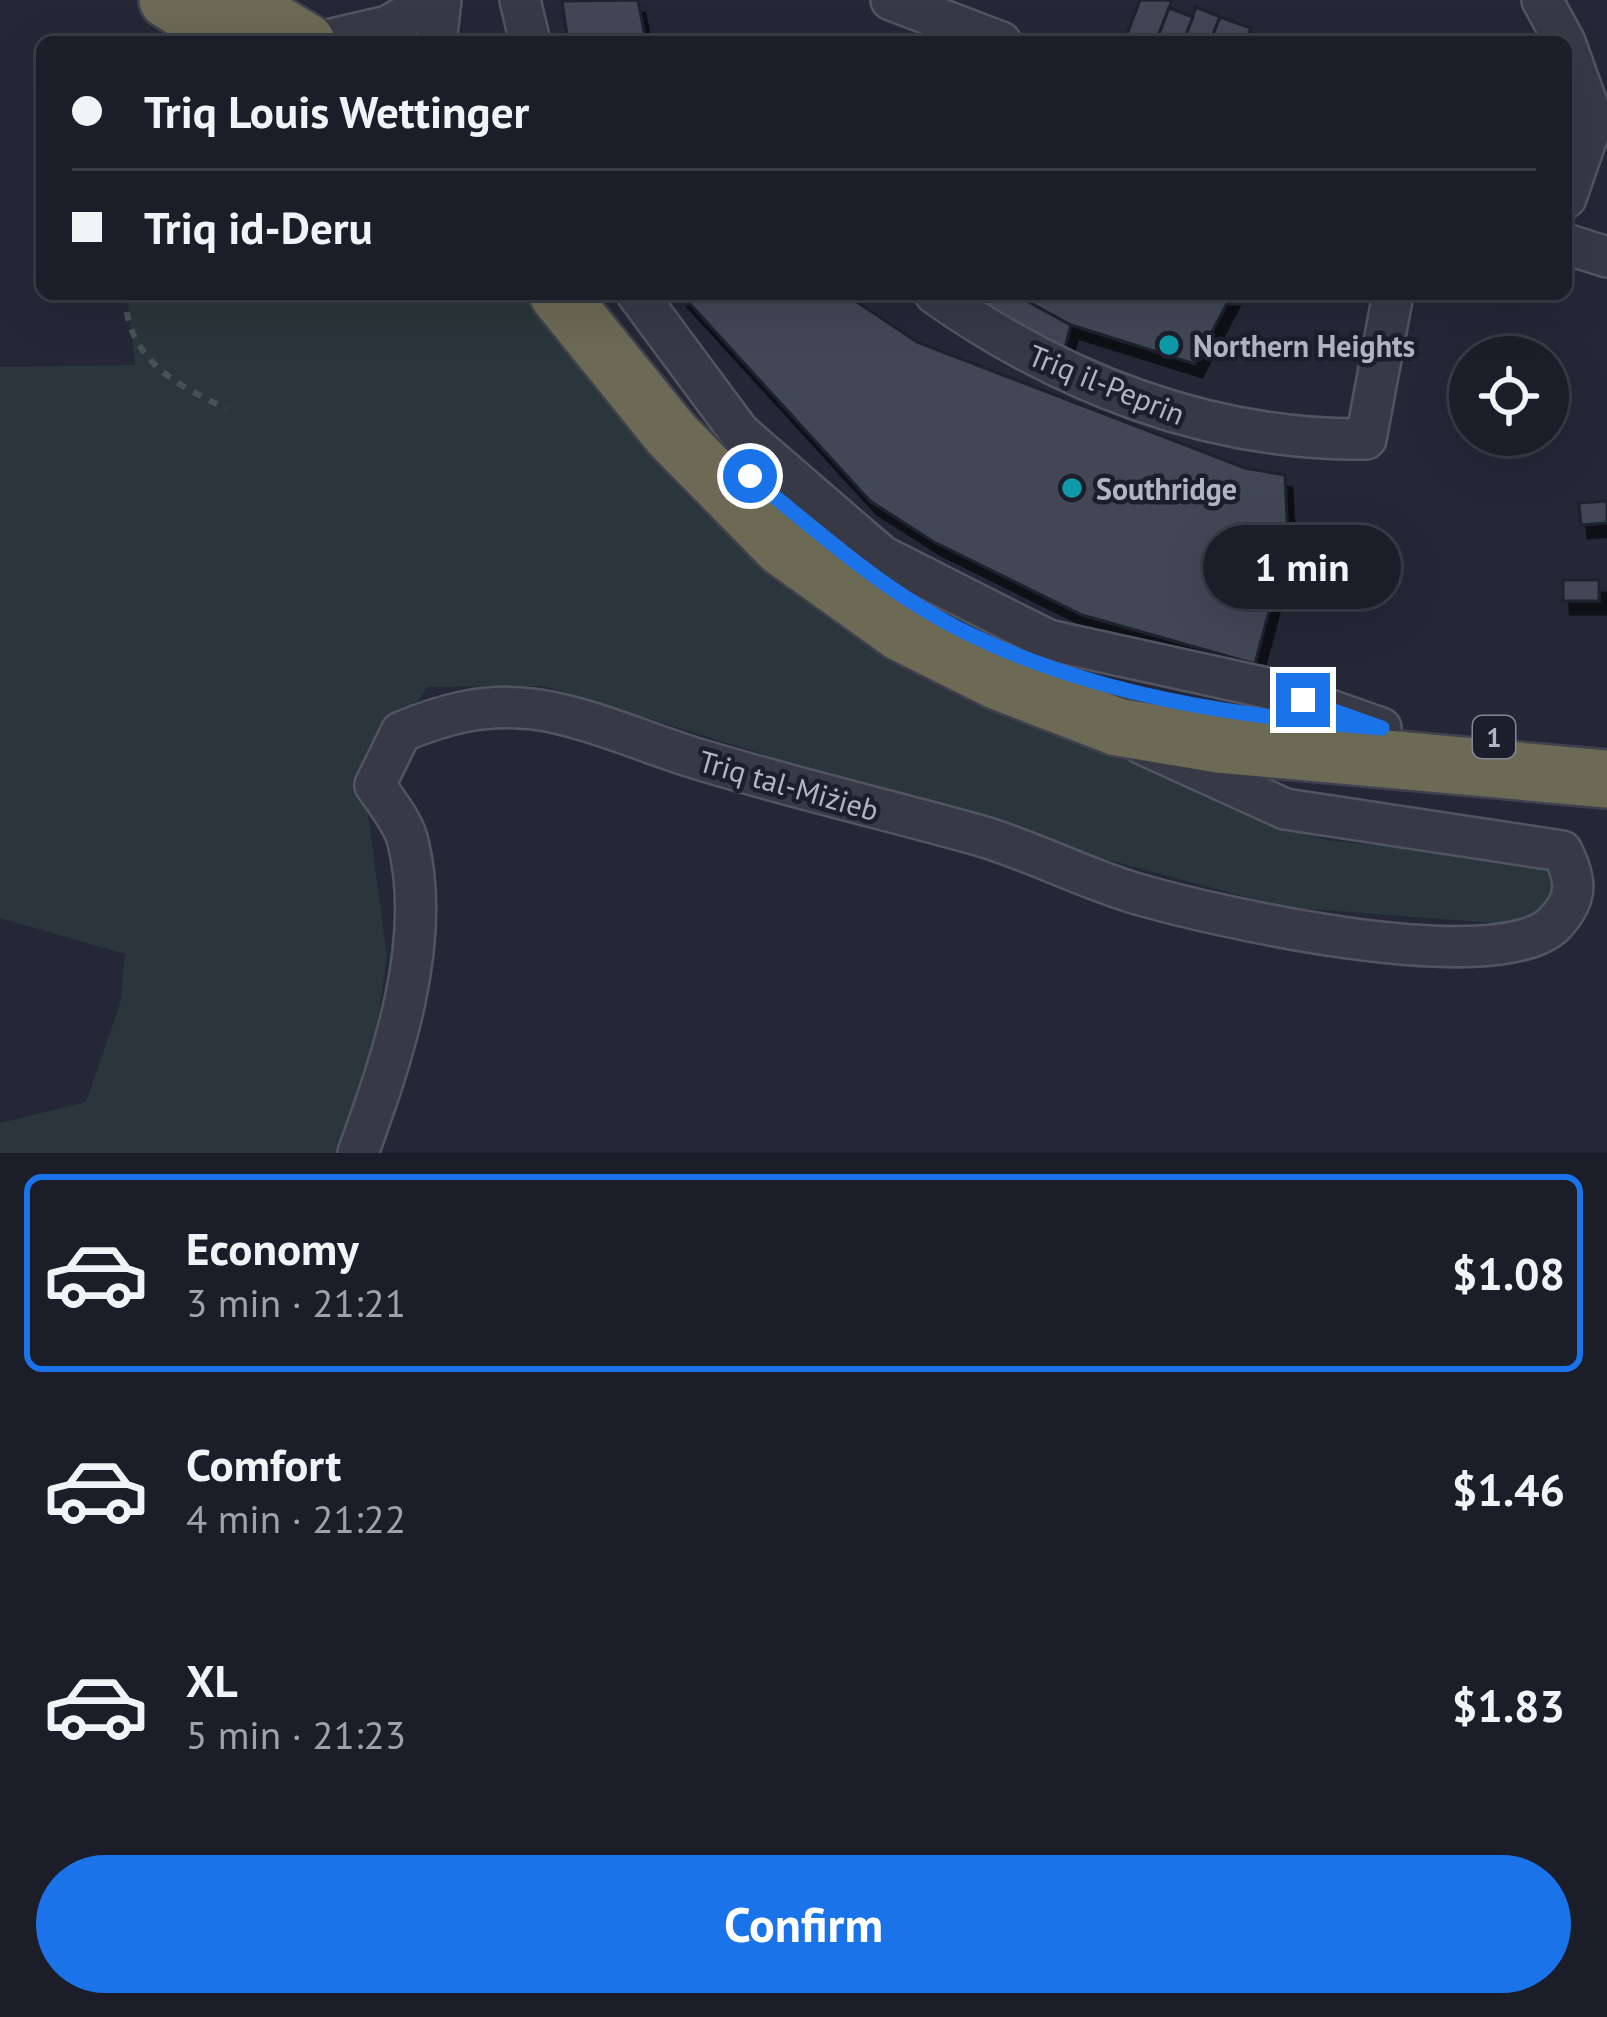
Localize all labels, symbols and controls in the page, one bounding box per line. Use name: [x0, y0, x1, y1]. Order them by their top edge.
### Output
text: Triq Louis Wettinger: [144, 82, 529, 140]
text: Triq id-Deru: [144, 198, 373, 256]
place label: Northern Heights: [1193, 326, 1415, 365]
marker: Northern Heights: [1156, 332, 1182, 358]
street label: Triq il-Peprin: [1023, 335, 1191, 433]
map controls: [1449, 336, 1569, 456]
button: locate: [1449, 336, 1569, 456]
route start: [723, 449, 777, 503]
place label: Southridge: [1096, 469, 1237, 508]
marker: Southridge: [1059, 475, 1085, 501]
callout: 1 min: [1204, 526, 1402, 610]
text: 1 min: [1254, 541, 1350, 592]
route end: [1276, 673, 1330, 727]
road number: 1: [1473, 716, 1515, 758]
street label: Triq tal-Miżieb: [695, 741, 883, 829]
icon: car: [42, 1219, 150, 1327]
text: Economy: [186, 1219, 359, 1277]
text: $1.08: [1452, 1244, 1565, 1302]
text: 3 min · 21:21: [186, 1277, 406, 1328]
icon: car: [42, 1435, 150, 1543]
text: Comfort: [186, 1435, 341, 1493]
text: $1.46: [1452, 1460, 1565, 1518]
text: 4 min · 21:22: [186, 1493, 406, 1544]
icon: car: [42, 1651, 150, 1759]
text: XL: [186, 1651, 238, 1709]
text: $1.83: [1452, 1676, 1565, 1734]
text: 5 min · 21:23: [186, 1709, 406, 1760]
button: Confirm: [36, 1855, 1571, 1993]

